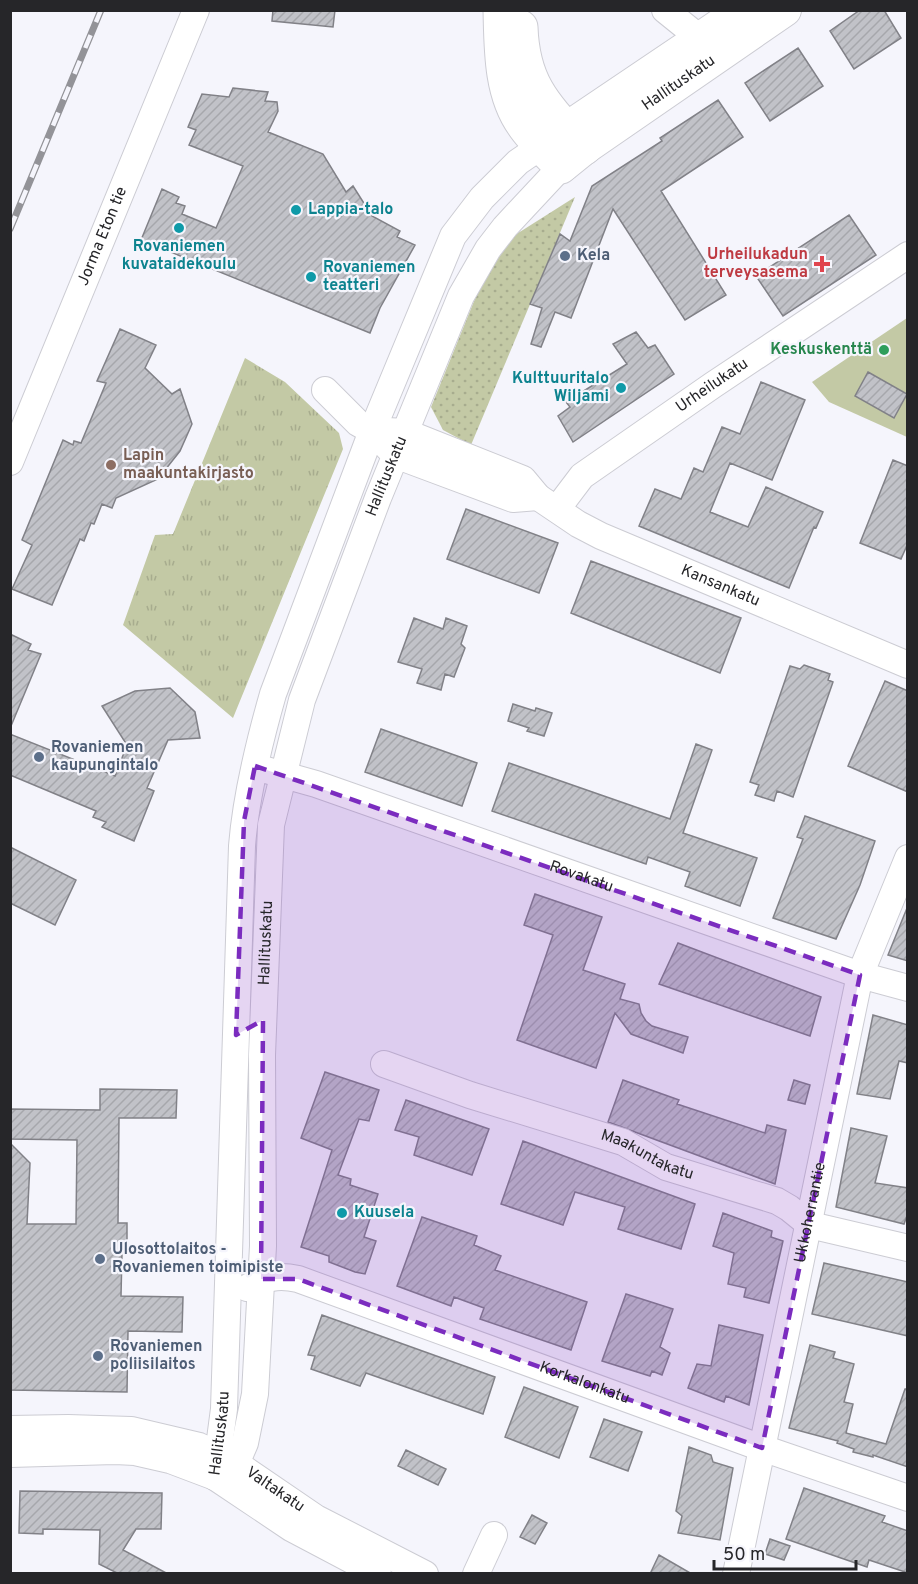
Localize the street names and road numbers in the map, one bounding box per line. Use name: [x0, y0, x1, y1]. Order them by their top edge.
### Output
street label: Hallituskatu: [638, 51, 719, 116]
street label: Jorma Eton tie: [74, 184, 132, 289]
street label: Urheilukatu: [672, 354, 752, 417]
street label: Hallituskatu: [362, 433, 412, 519]
street label: Kansankatu: [678, 561, 763, 612]
street label: Rovakatu: [547, 857, 616, 898]
street label: Hallituskatu: [255, 900, 278, 986]
street label: Maakuntakatu: [598, 1126, 696, 1185]
street label: Ukkoherrantie: [791, 1160, 831, 1265]
street label: Korkalonkatu: [536, 1358, 632, 1409]
street label: Hallituskatu: [205, 1391, 235, 1477]
street label: Valtakatu: [242, 1463, 308, 1517]

